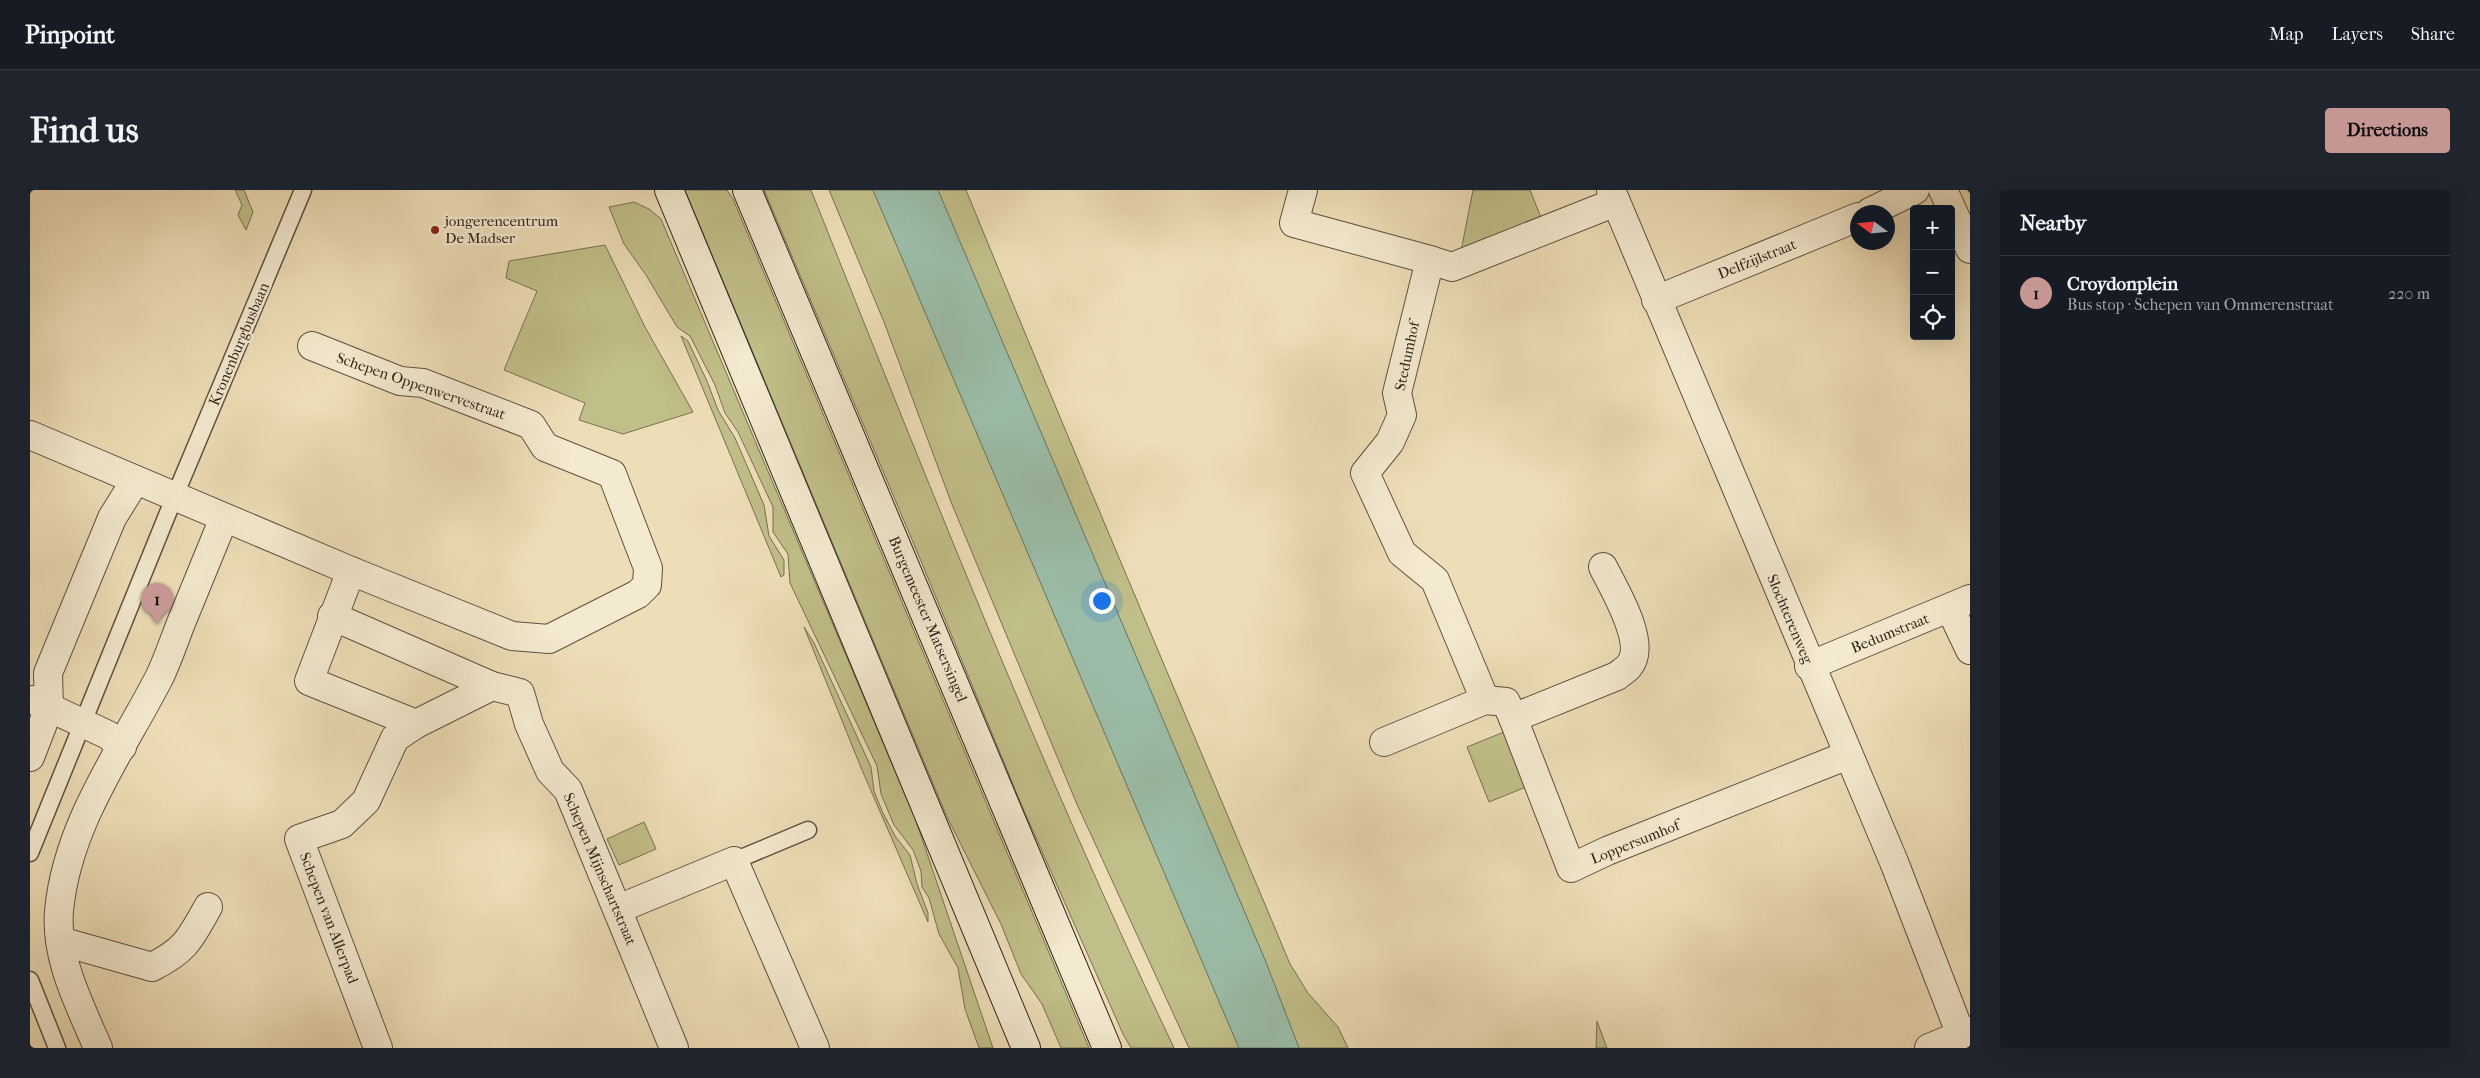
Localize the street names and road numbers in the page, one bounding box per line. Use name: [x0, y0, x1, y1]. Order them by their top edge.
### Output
street label: Delfzijlstraat: [1715, 235, 1800, 283]
street label: Kronenburgbusbaan: [205, 279, 273, 408]
street label: Stedumhof: [1391, 317, 1424, 392]
street label: Schepen Oppenwervestraat: [334, 349, 508, 424]
street label: Burgemeester Matsersingel: [885, 533, 971, 705]
street label: Slochterenweg: [1763, 572, 1817, 667]
street label: Bedumstraat: [1848, 609, 1932, 657]
street label: Schepen Mijnschartstraat: [560, 790, 641, 949]
street label: Loppersumhof: [1588, 815, 1685, 868]
street label: Schepen van Allerpad: [296, 850, 363, 987]

